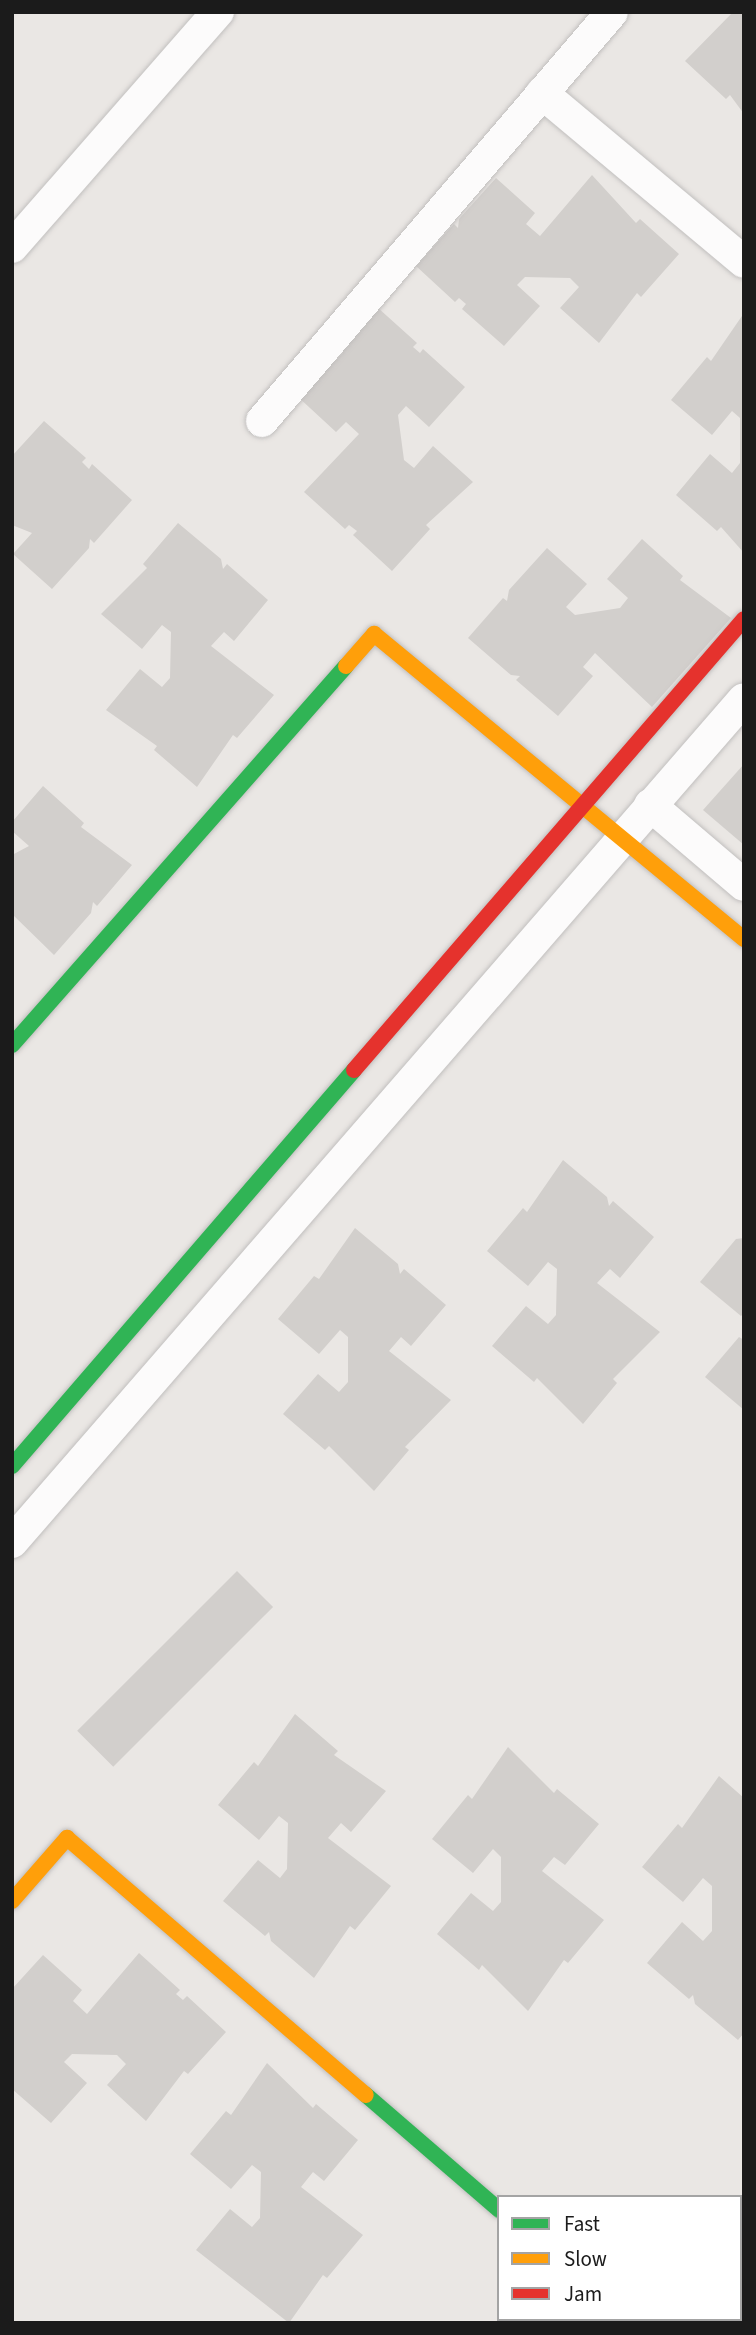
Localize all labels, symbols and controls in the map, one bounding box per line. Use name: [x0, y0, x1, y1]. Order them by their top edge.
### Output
legend: [497, 2195, 742, 2321]
text: Fast: [564, 2209, 600, 2239]
text: Slow: [564, 2244, 607, 2274]
text: Jam: [564, 2279, 602, 2309]

